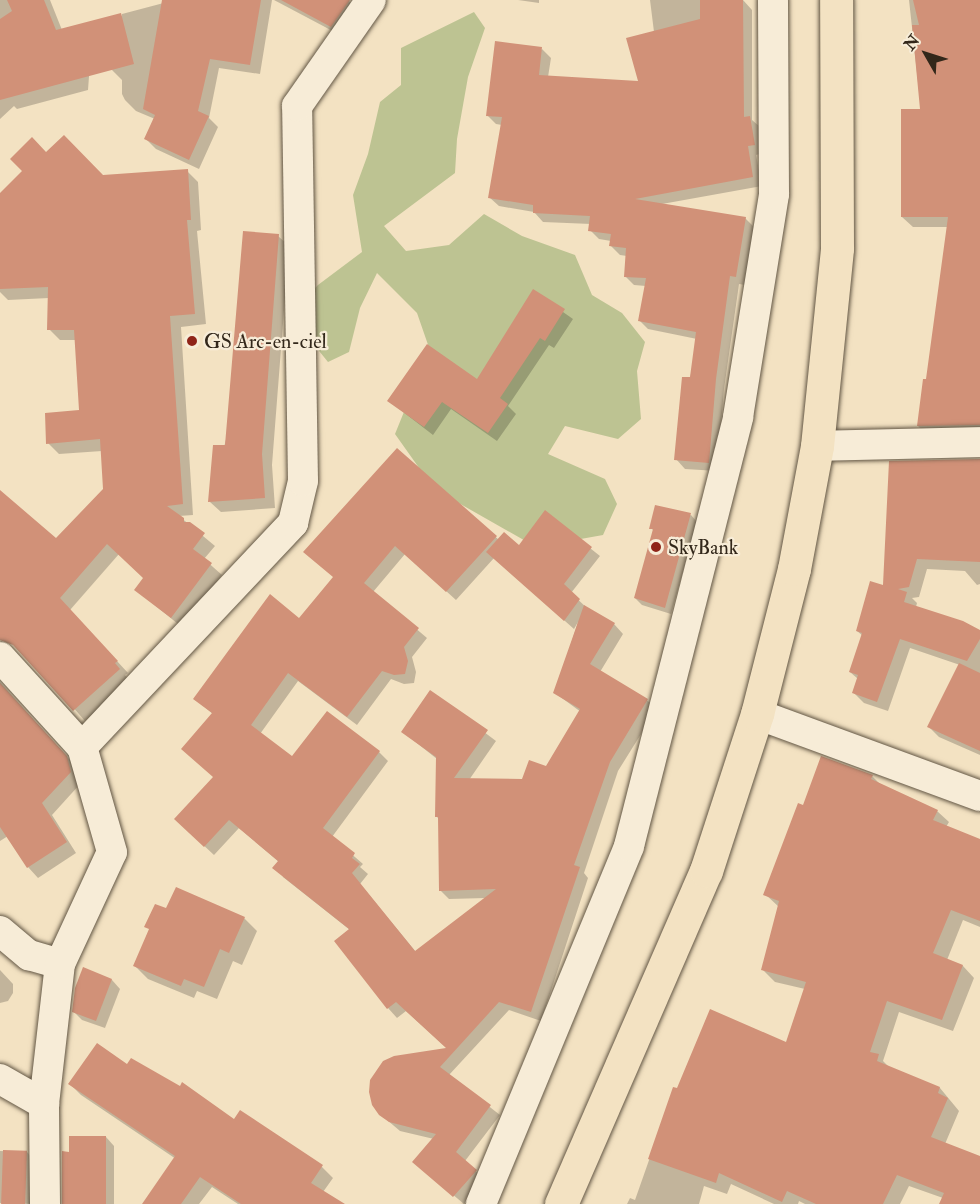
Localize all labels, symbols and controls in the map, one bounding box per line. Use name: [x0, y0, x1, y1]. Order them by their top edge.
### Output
north arrow: [896, 24, 956, 84]
text: N: [900, 31, 924, 55]
place label: GS Arc-en-ciel: [204, 329, 327, 353]
marker: GS Arc-en-ciel: [185, 334, 199, 348]
place label: SkyBank: [668, 535, 738, 559]
marker: SkyBank: [649, 540, 663, 554]

